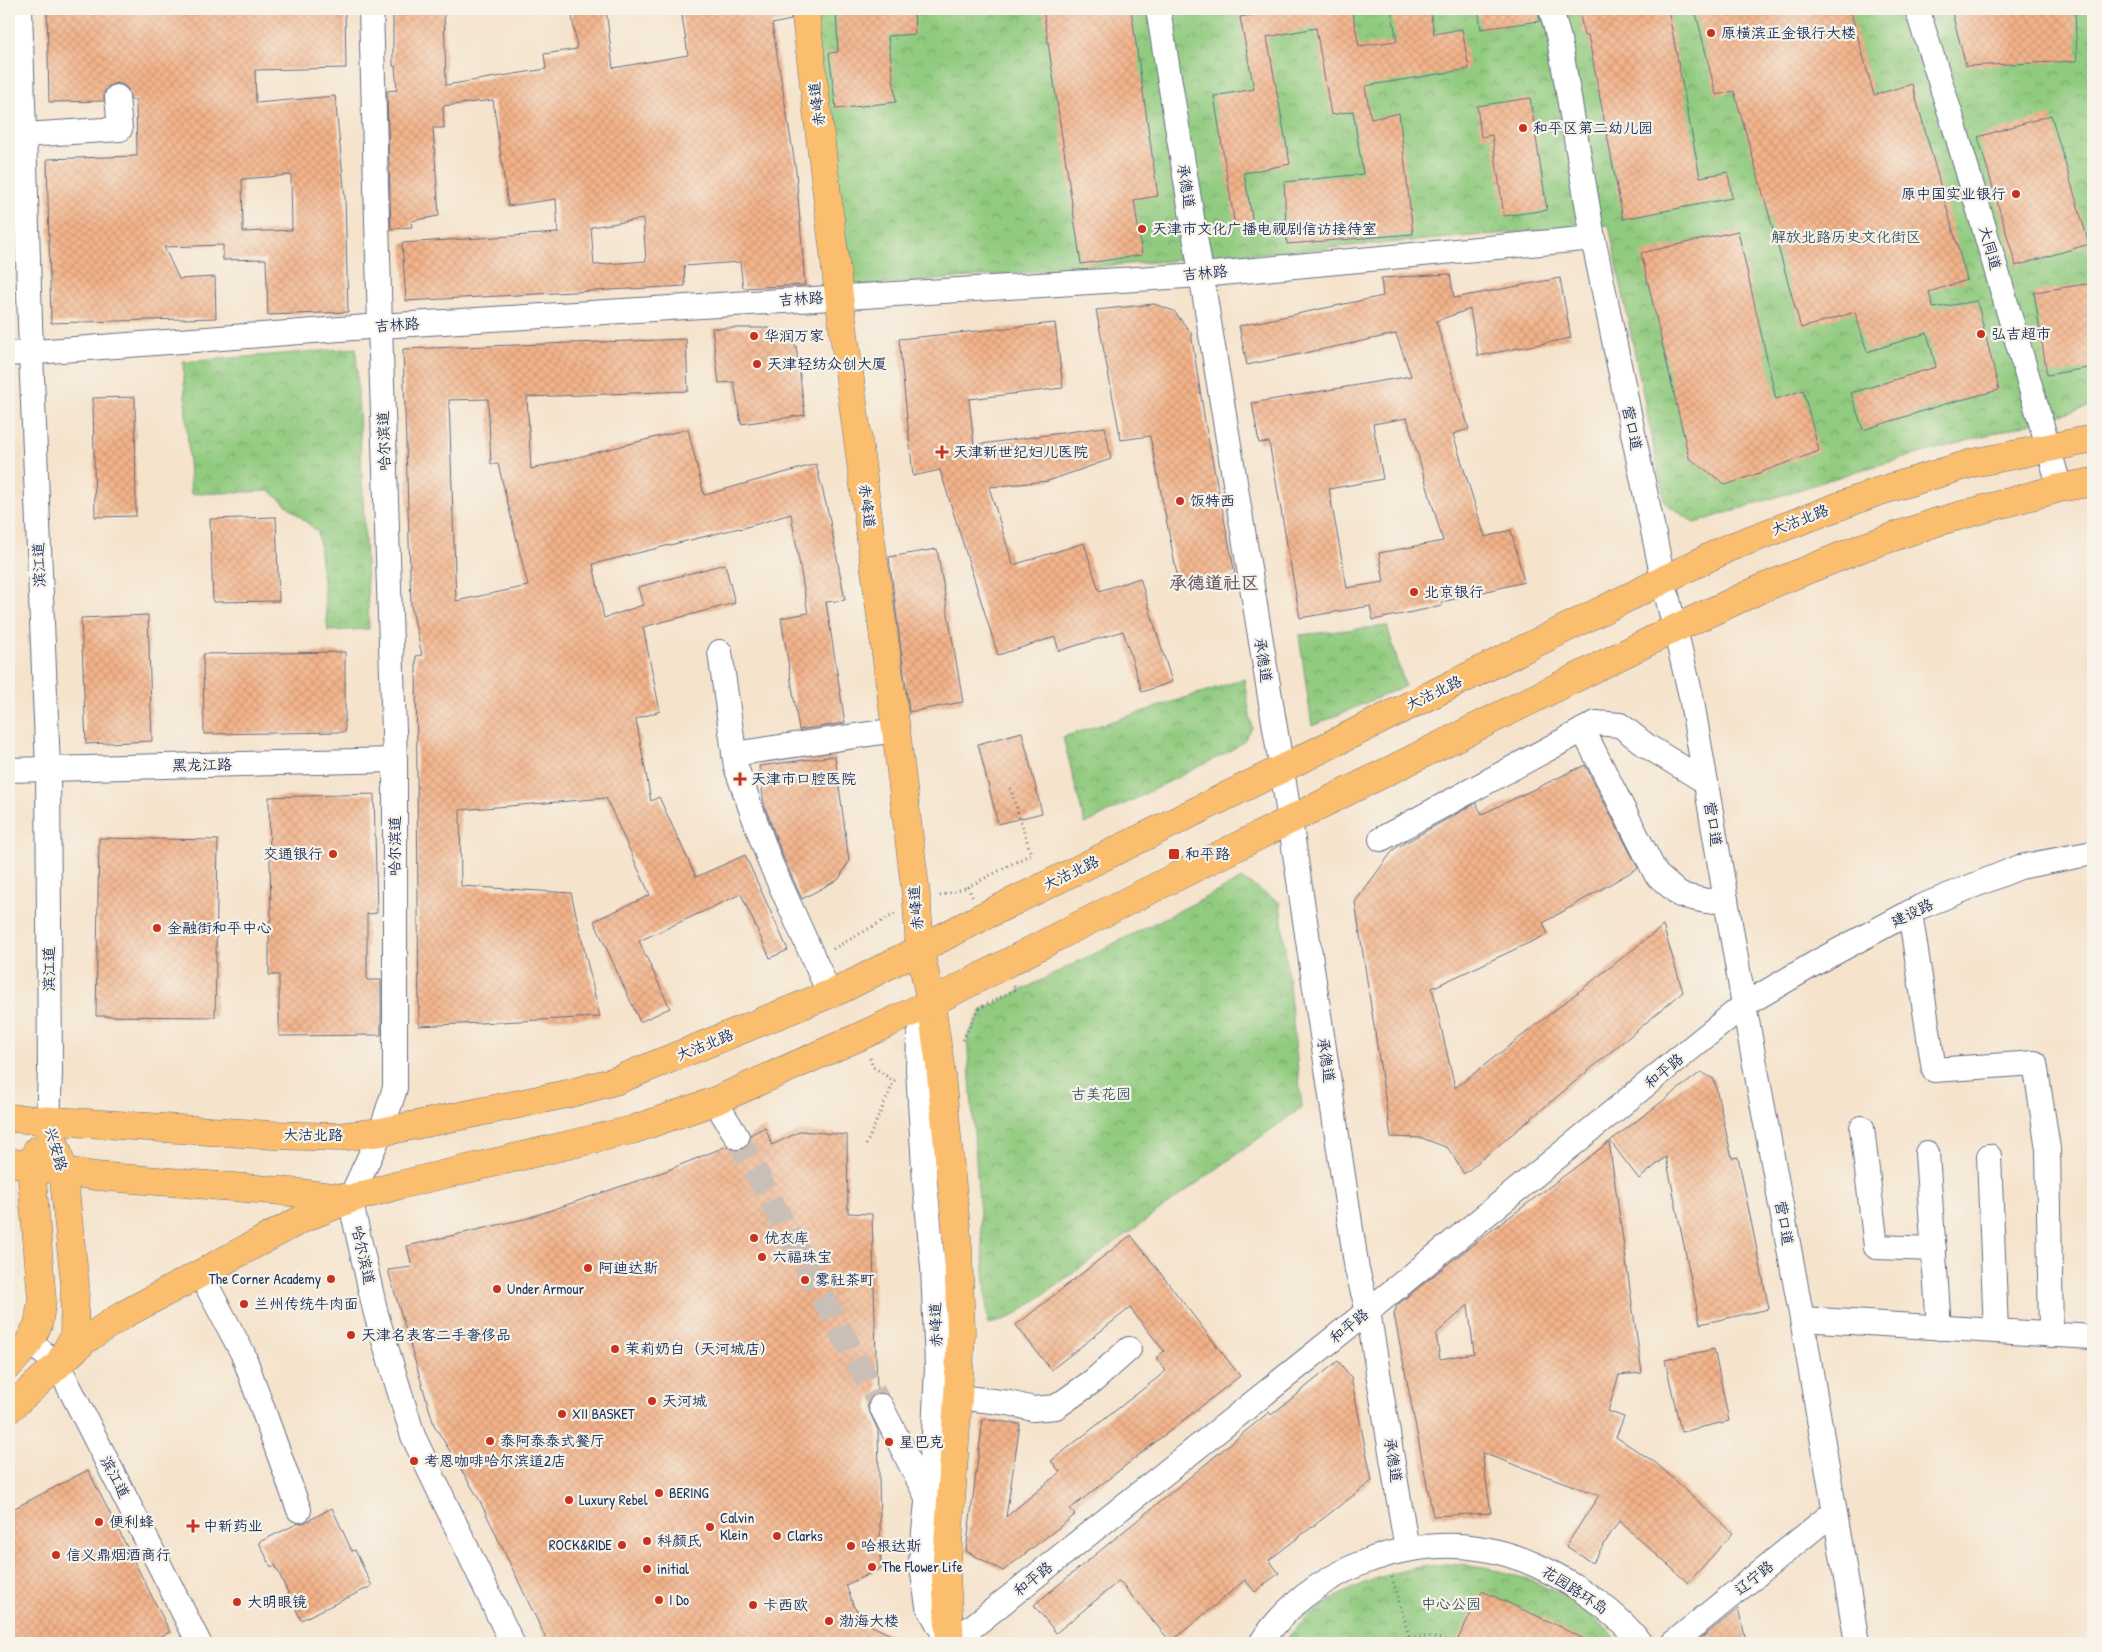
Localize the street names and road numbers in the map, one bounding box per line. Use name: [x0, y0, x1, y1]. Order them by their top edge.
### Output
street label: 赤峰道: [803, 80, 830, 128]
street label: 承德道: [1173, 162, 1200, 210]
street label: 大同道: [1974, 223, 2007, 272]
street label: 吉林路: [1182, 260, 1228, 285]
street label: 吉林路: [778, 286, 824, 311]
street label: 吉林路: [374, 312, 420, 337]
street label: 营口道: [1618, 404, 1647, 452]
street label: 哈尔滨道: [372, 411, 395, 471]
street label: 赤峰道: [854, 482, 881, 530]
street label: 大沽北路: [1768, 499, 1832, 540]
street label: 滨江道: [27, 542, 50, 588]
street label: 承德道: [1250, 636, 1277, 684]
street label: 大沽北路: [1402, 670, 1465, 715]
street label: 黑龙江路: [172, 753, 232, 776]
street label: 营口道: [1700, 800, 1727, 848]
street label: 哈尔滨道: [384, 816, 405, 876]
street label: 大沽北路: [1039, 850, 1102, 895]
street label: 赤峰道: [903, 885, 928, 931]
street label: 建设路: [1887, 893, 1937, 932]
street label: 滨江道: [38, 946, 59, 992]
street label: 大沽北路: [673, 1024, 737, 1066]
street label: 承德道: [1313, 1036, 1340, 1084]
street label: 和平路: [1640, 1048, 1688, 1093]
street label: 兴安路: [40, 1124, 73, 1173]
street label: 大沽北路: [283, 1124, 343, 1145]
street label: 营口道: [1770, 1199, 1799, 1247]
street label: 哈尔滨道: [347, 1223, 380, 1286]
street label: 赤峰道: [924, 1302, 947, 1348]
street label: 和平路: [1325, 1303, 1373, 1348]
street label: 承德道: [1380, 1436, 1407, 1484]
street label: 滨江道: [96, 1452, 135, 1502]
street label: 辽宁路: [1730, 1555, 1778, 1600]
street label: 和平路: [1009, 1556, 1057, 1601]
street label: 花园路环岛: [1538, 1560, 1612, 1619]

